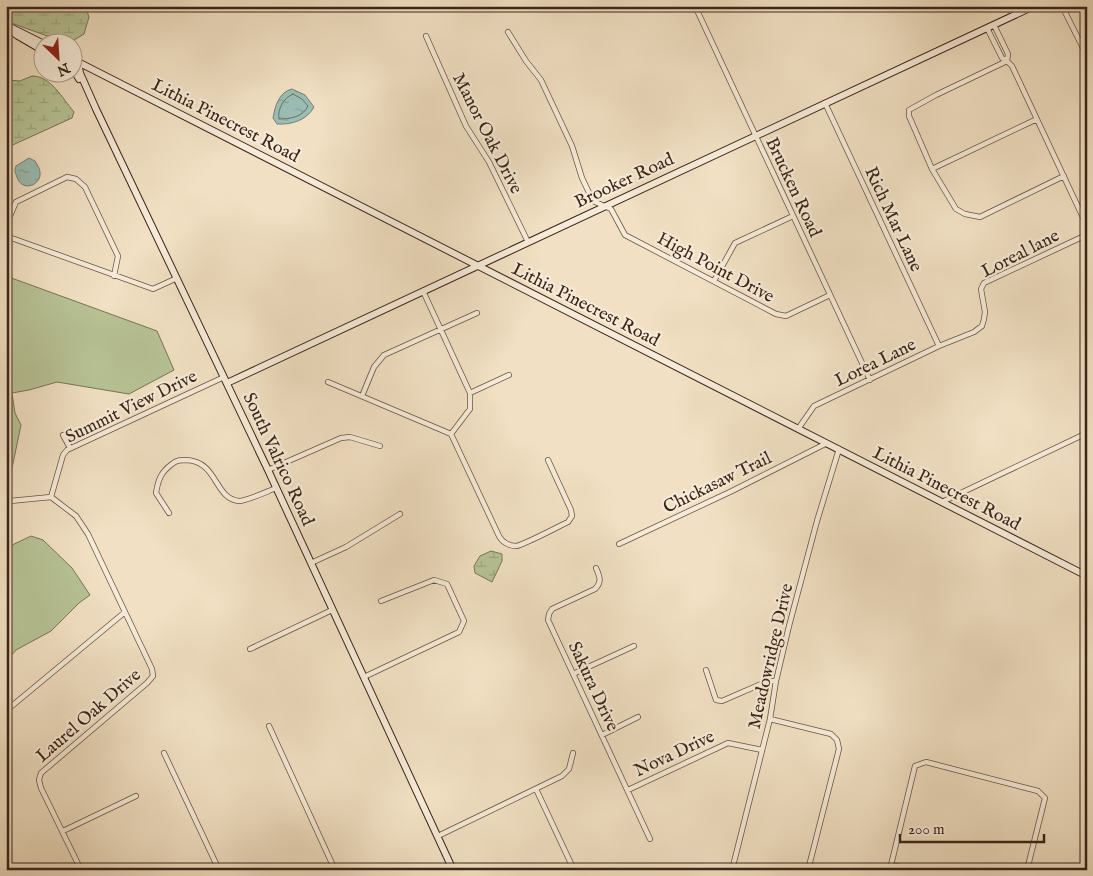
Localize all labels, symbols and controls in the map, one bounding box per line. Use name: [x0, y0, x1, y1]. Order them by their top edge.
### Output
north arrow: [32, 32, 82, 82]
text: N: [54, 58, 73, 80]
street label: Manor Oak Drive: [446, 69, 527, 198]
street label: Lithia Pinecrest Road: [148, 74, 303, 169]
street label: Brucken Road: [759, 134, 826, 242]
street label: Brooker Road: [571, 148, 678, 214]
street label: Rich Mar Lane: [858, 163, 927, 276]
street label: Loreal lane: [978, 225, 1064, 284]
street label: High Point Drive: [653, 228, 778, 309]
street label: Lithia Pinecrest Road: [508, 258, 663, 353]
street label: Lorea Lane: [831, 334, 920, 393]
street label: Summit View Drive: [62, 366, 201, 449]
street label: South Valrico Road: [237, 389, 319, 530]
street label: Lithia Pinecrest Road: [869, 442, 1024, 537]
street label: Chickasaw Trail: [660, 447, 776, 520]
street label: Meadowridge Drive: [744, 581, 799, 731]
street label: Sakura Drive: [562, 638, 623, 735]
street label: Laurel Oak Drive: [32, 664, 146, 768]
street label: Nova Drive: [631, 726, 719, 783]
scale bar: [900, 811, 1044, 843]
text: 200 m: [908, 820, 945, 839]

